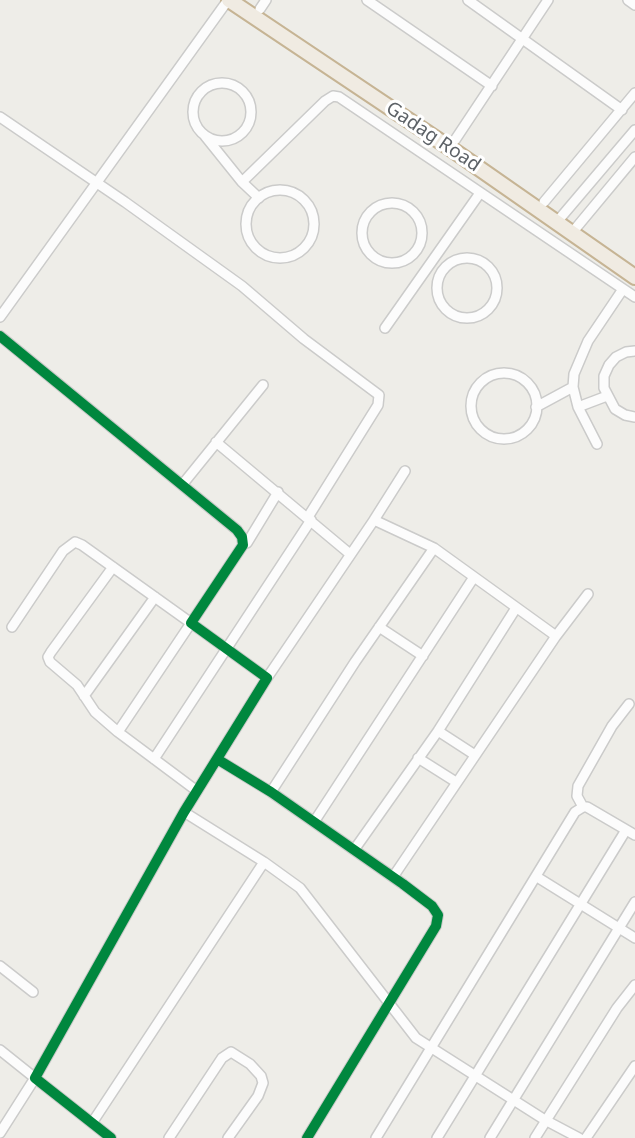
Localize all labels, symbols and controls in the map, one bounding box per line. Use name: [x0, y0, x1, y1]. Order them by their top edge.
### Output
street label: Gadag Road: [381, 97, 485, 177]

